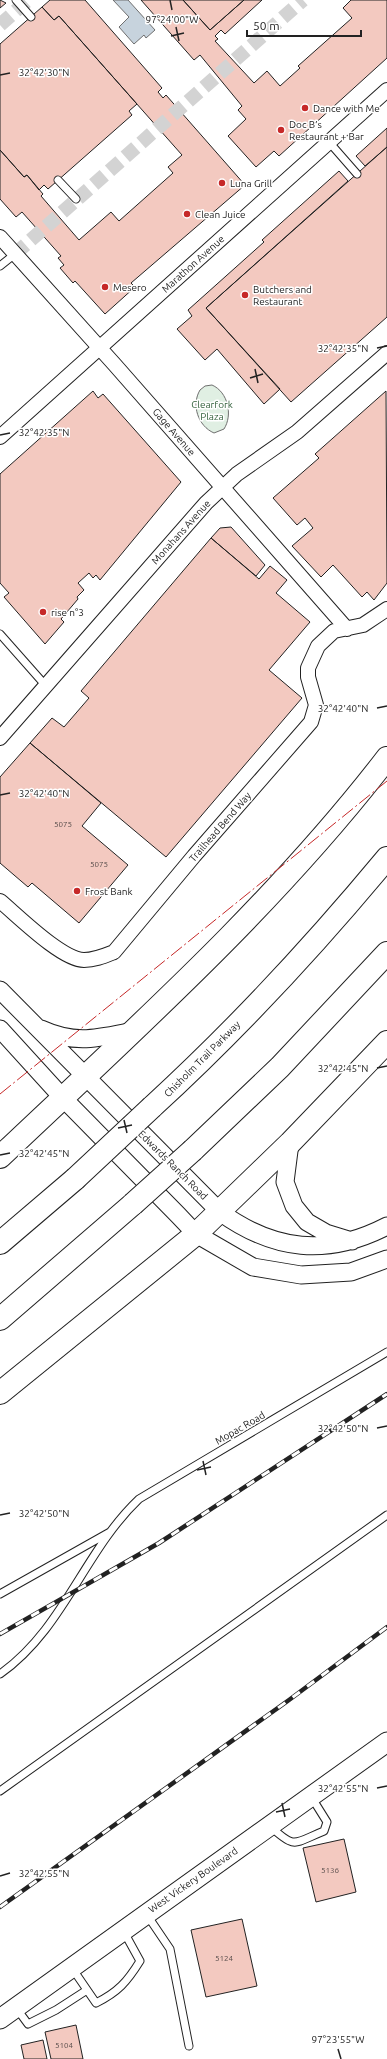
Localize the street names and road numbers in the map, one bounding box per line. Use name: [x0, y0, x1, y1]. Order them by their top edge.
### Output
street label: Marathon Avenue: [160, 233, 226, 295]
street label: Gage Avenue: [150, 406, 198, 458]
street label: Monahans Avenue: [149, 498, 213, 566]
street label: Trailhead Bend Way: [187, 790, 253, 864]
street label: Chisholm Trail Parkway: [162, 1019, 242, 1099]
street label: Edwards Ranch Road: [136, 1128, 210, 1202]
street label: Mopac Road: [213, 1409, 267, 1447]
street label: West Vickery Boulevard: [146, 1845, 240, 1915]

